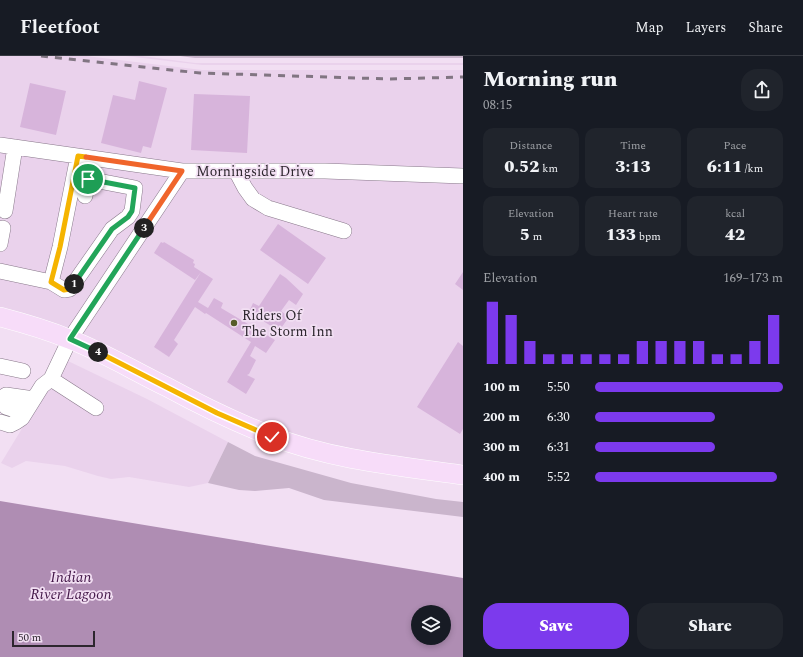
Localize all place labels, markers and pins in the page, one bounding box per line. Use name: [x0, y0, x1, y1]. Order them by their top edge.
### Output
pin: [71, 162, 105, 196]
pin: 3: [134, 218, 154, 238]
pin: 1: [64, 274, 84, 294]
place label: Riders Of The Storm Inn: [242, 305, 333, 342]
marker: Riders Of The Storm Inn: [229, 318, 239, 328]
pin: 4: [88, 342, 108, 362]
pin: [255, 420, 289, 454]

